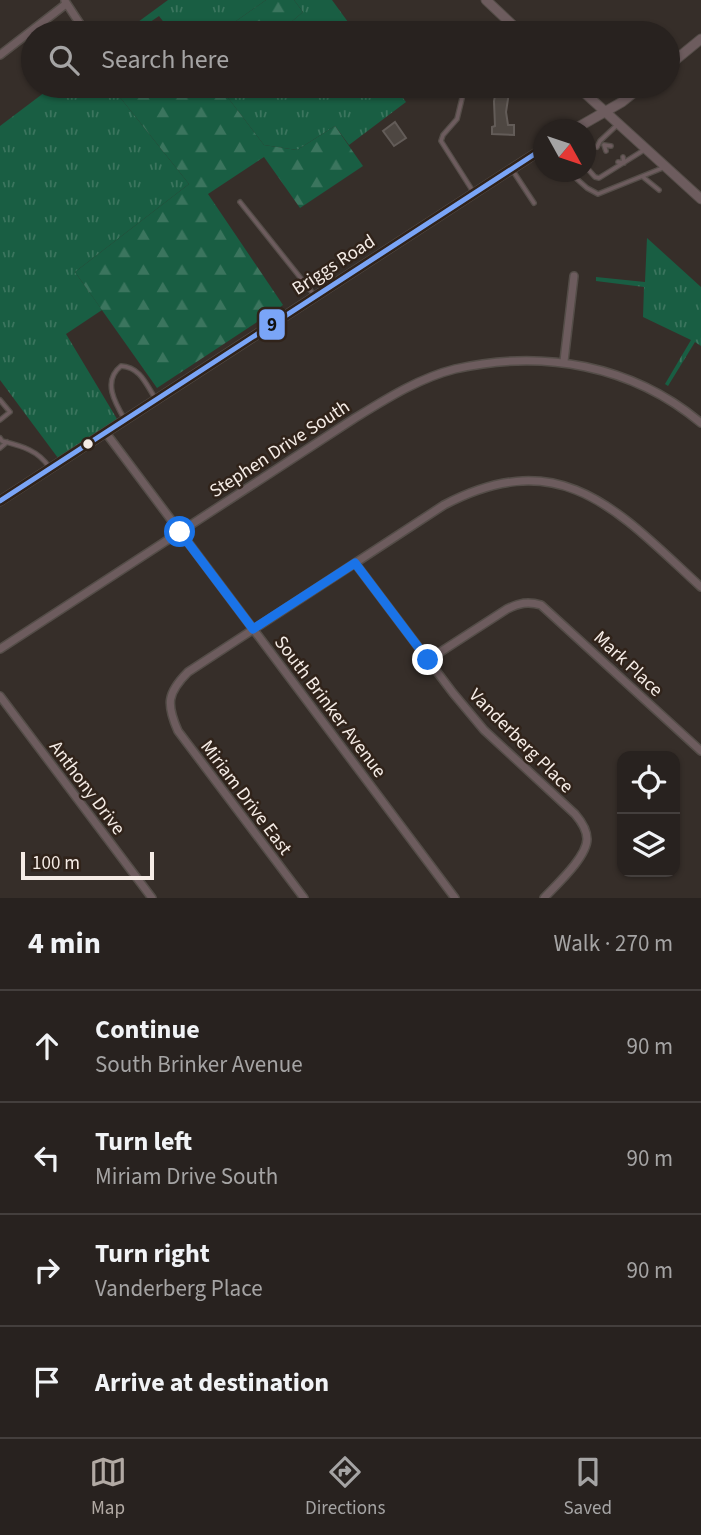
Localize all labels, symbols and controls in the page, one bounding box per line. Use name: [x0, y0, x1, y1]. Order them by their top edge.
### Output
search box: [21, 21, 680, 98]
icon: search: [45, 41, 83, 79]
text: Search here: [101, 41, 229, 78]
north arrow: [533, 119, 596, 182]
street label: Briggs Road: [287, 228, 381, 302]
line badge: 9: [258, 308, 286, 341]
text: 9: [267, 312, 277, 339]
street label: Stephen Drive South: [204, 394, 355, 505]
unlabelled marker: [81, 437, 95, 451]
route start: [164, 516, 195, 547]
street label: Mark Place: [587, 625, 669, 703]
street label: South Brinker Avenue: [267, 630, 392, 784]
route end: [412, 644, 443, 675]
street label: Vanderberg Place: [462, 683, 579, 800]
street label: Anthony Drive: [42, 735, 131, 841]
street label: Miriam Drive East: [194, 735, 298, 861]
map controls: [617, 751, 680, 877]
button: locate: [617, 751, 680, 814]
button: layers: [617, 814, 680, 877]
scale bar: [21, 849, 154, 881]
text: 100 m: [32, 850, 80, 877]
text: 4 min: [28, 922, 101, 965]
text: Walk · 270 m: [554, 927, 673, 960]
text: Continue: [95, 1011, 200, 1048]
icon: ahead: [28, 1027, 66, 1065]
text: 90 m: [626, 1030, 673, 1063]
text: South Brinker Avenue: [95, 1048, 303, 1081]
text: Turn left: [95, 1123, 192, 1160]
icon: left: [28, 1139, 66, 1177]
text: 90 m: [626, 1142, 673, 1175]
text: Miriam Drive South: [95, 1160, 278, 1193]
text: Turn right: [95, 1235, 210, 1272]
icon: right: [28, 1251, 66, 1289]
text: 90 m: [626, 1254, 673, 1287]
text: Vanderberg Place: [95, 1272, 263, 1305]
icon: arrive: [28, 1363, 66, 1401]
text: Arrive at destination: [95, 1364, 329, 1401]
tab: Map: [89, 1453, 127, 1522]
tab: Directions: [305, 1453, 385, 1522]
tab: Saved: [563, 1453, 612, 1522]

